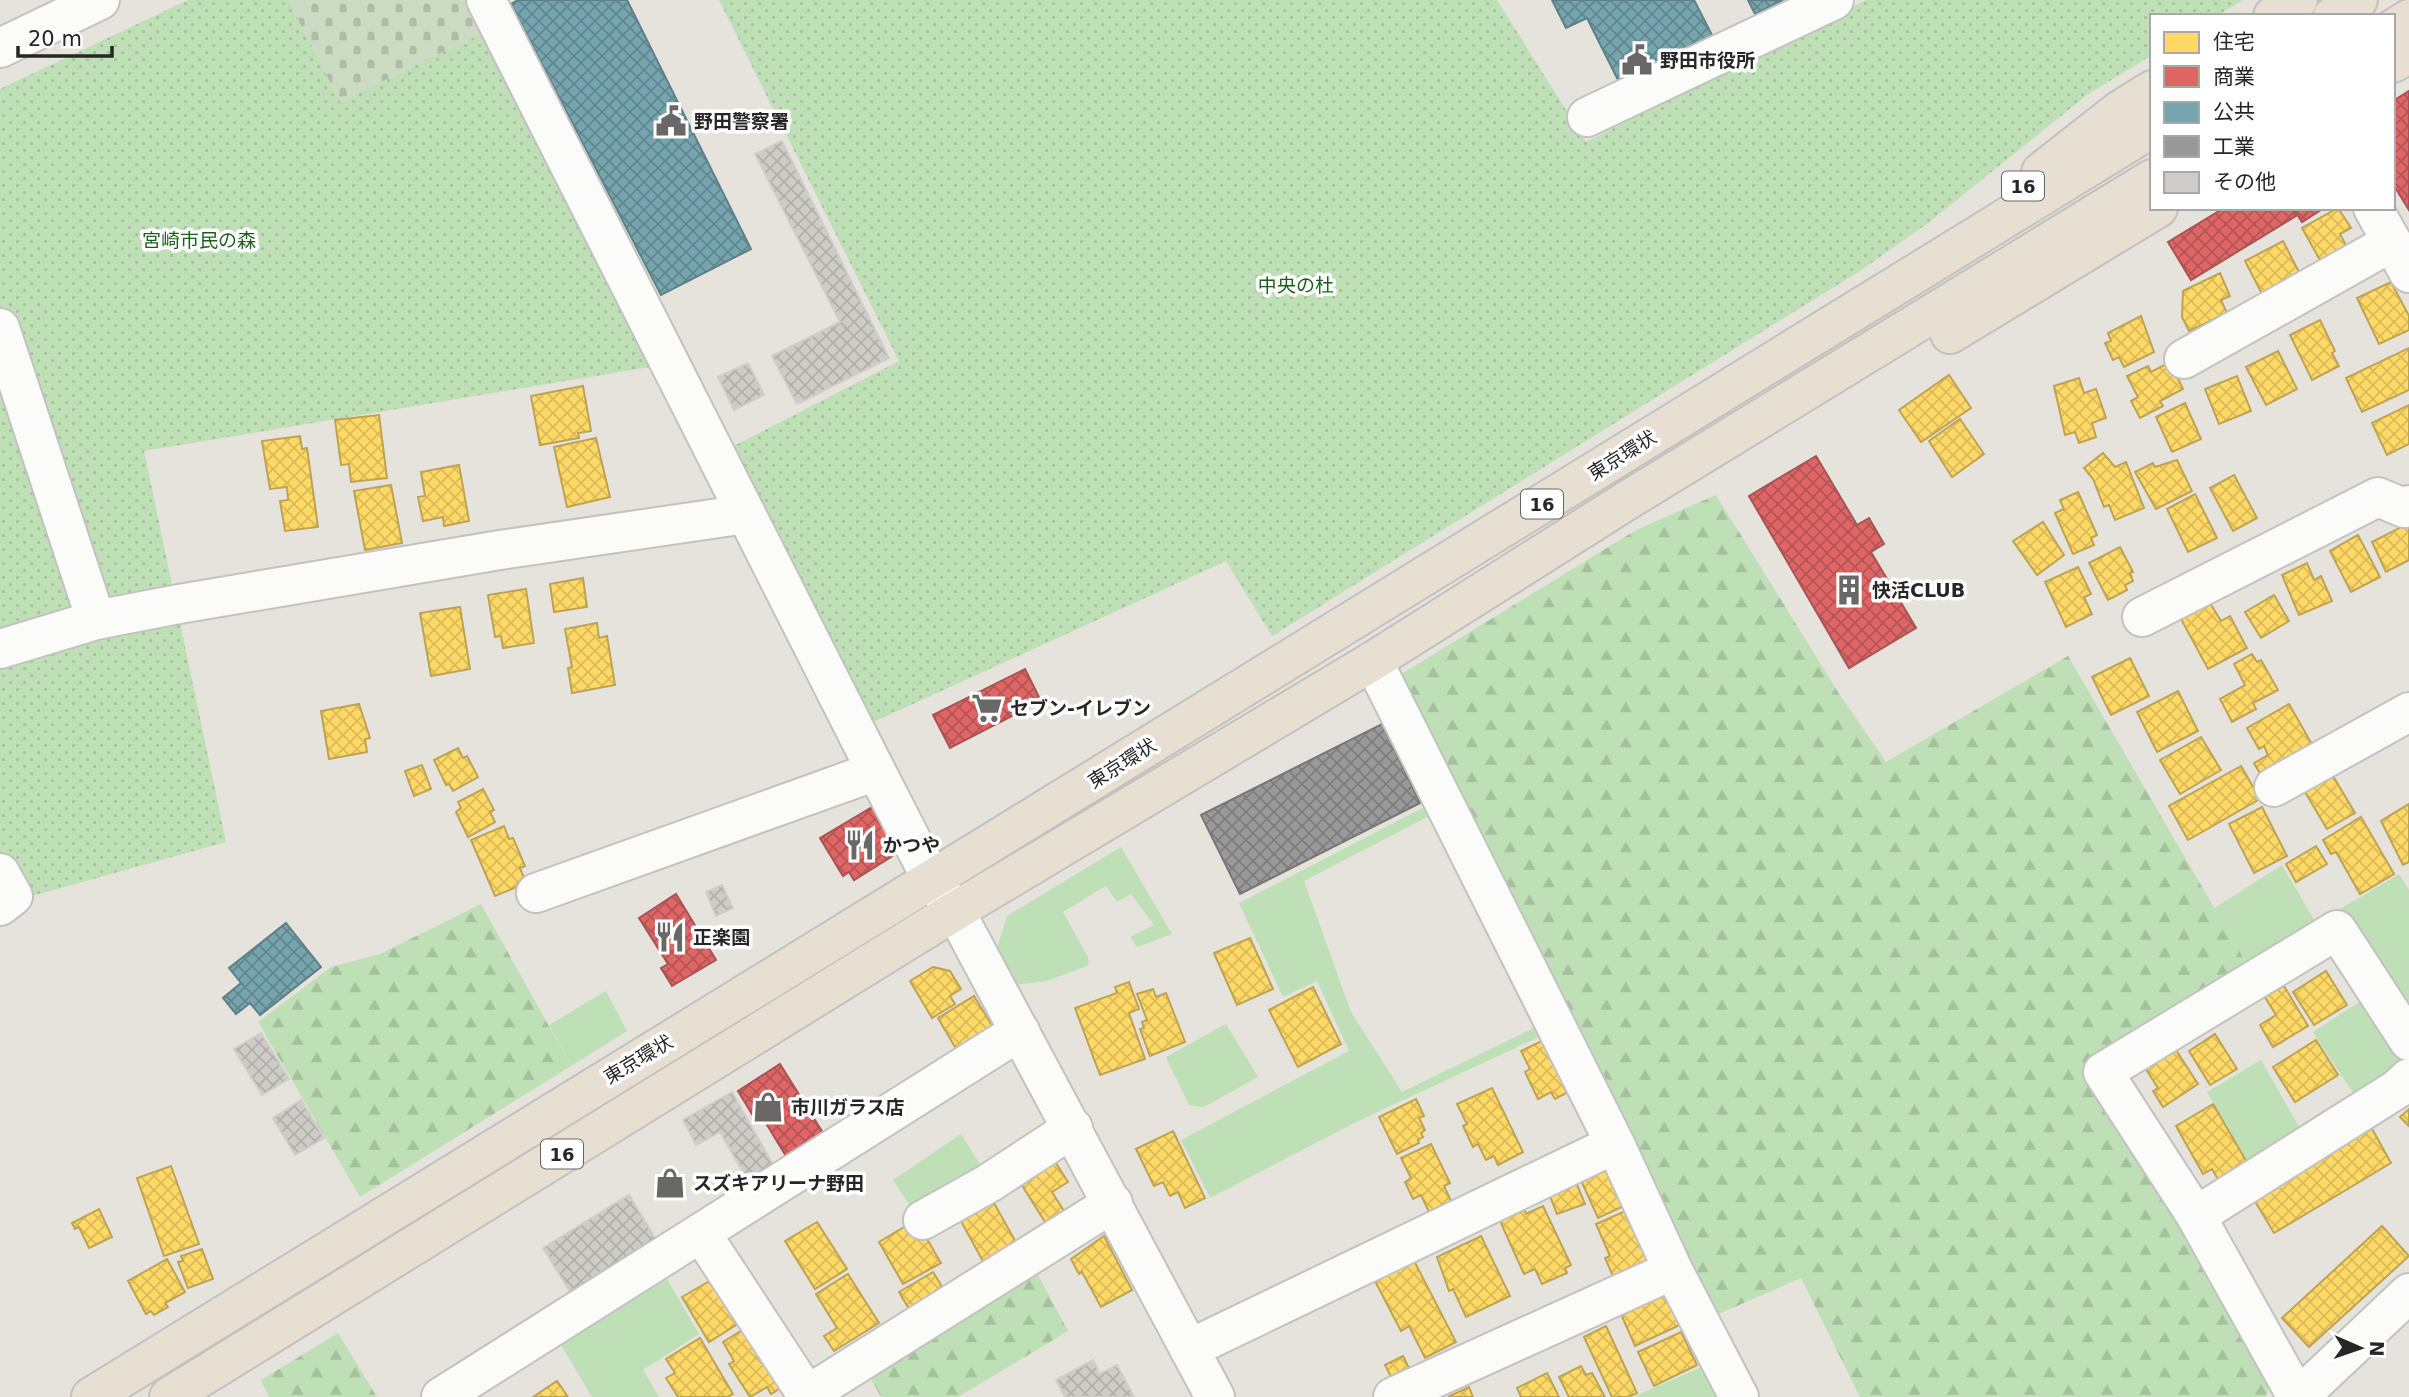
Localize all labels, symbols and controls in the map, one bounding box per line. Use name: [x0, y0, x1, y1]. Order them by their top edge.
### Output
scale bar: [18, 14, 112, 58]
legend: [2150, 14, 2395, 210]
text: 20 m: [28, 27, 82, 51]
text: 住宅: [2213, 30, 2255, 54]
public building icon: 野田市役所: [1620, 43, 1654, 77]
place label: 野田市役所: [1660, 49, 1755, 71]
text: 商業: [2213, 65, 2255, 89]
text: 公共: [2213, 100, 2255, 124]
public building icon: 野田警察署: [654, 104, 688, 138]
place label: 野田警察署: [694, 110, 789, 132]
text: 工業: [2213, 135, 2255, 159]
text: その他: [2213, 170, 2276, 194]
road number: 16: [2002, 172, 2044, 201]
park label: 宮崎市民の森: [142, 229, 256, 251]
park label: 中央の杜: [1258, 274, 1334, 296]
street label: 東京環状: [1584, 426, 1660, 484]
road number: 16: [1521, 490, 1563, 518]
building icon: 快活CLUB: [1832, 573, 1866, 607]
place label: 快活CLUB: [1872, 579, 1965, 601]
supermarket icon: セブン-イレブン: [970, 691, 1004, 725]
place label: セブン-イレブン: [1010, 697, 1151, 719]
street label: 東京環状: [1084, 734, 1160, 792]
restaurant icon: かつや: [843, 828, 877, 862]
place label: かつや: [883, 834, 940, 856]
restaurant icon: 正楽園: [653, 920, 687, 954]
place label: 正楽園: [693, 926, 750, 948]
street label: 東京環状: [600, 1030, 676, 1088]
shop icon: 市川ガラス店: [751, 1090, 785, 1124]
place label: 市川ガラス店: [791, 1096, 905, 1118]
road number: 16: [541, 1140, 583, 1168]
shop icon: スズキアリーナ野田: [653, 1166, 687, 1200]
place label: スズキアリーナ野田: [693, 1172, 864, 1194]
north arrow: [2325, 1313, 2395, 1383]
text: N: [2366, 1340, 2388, 1357]

